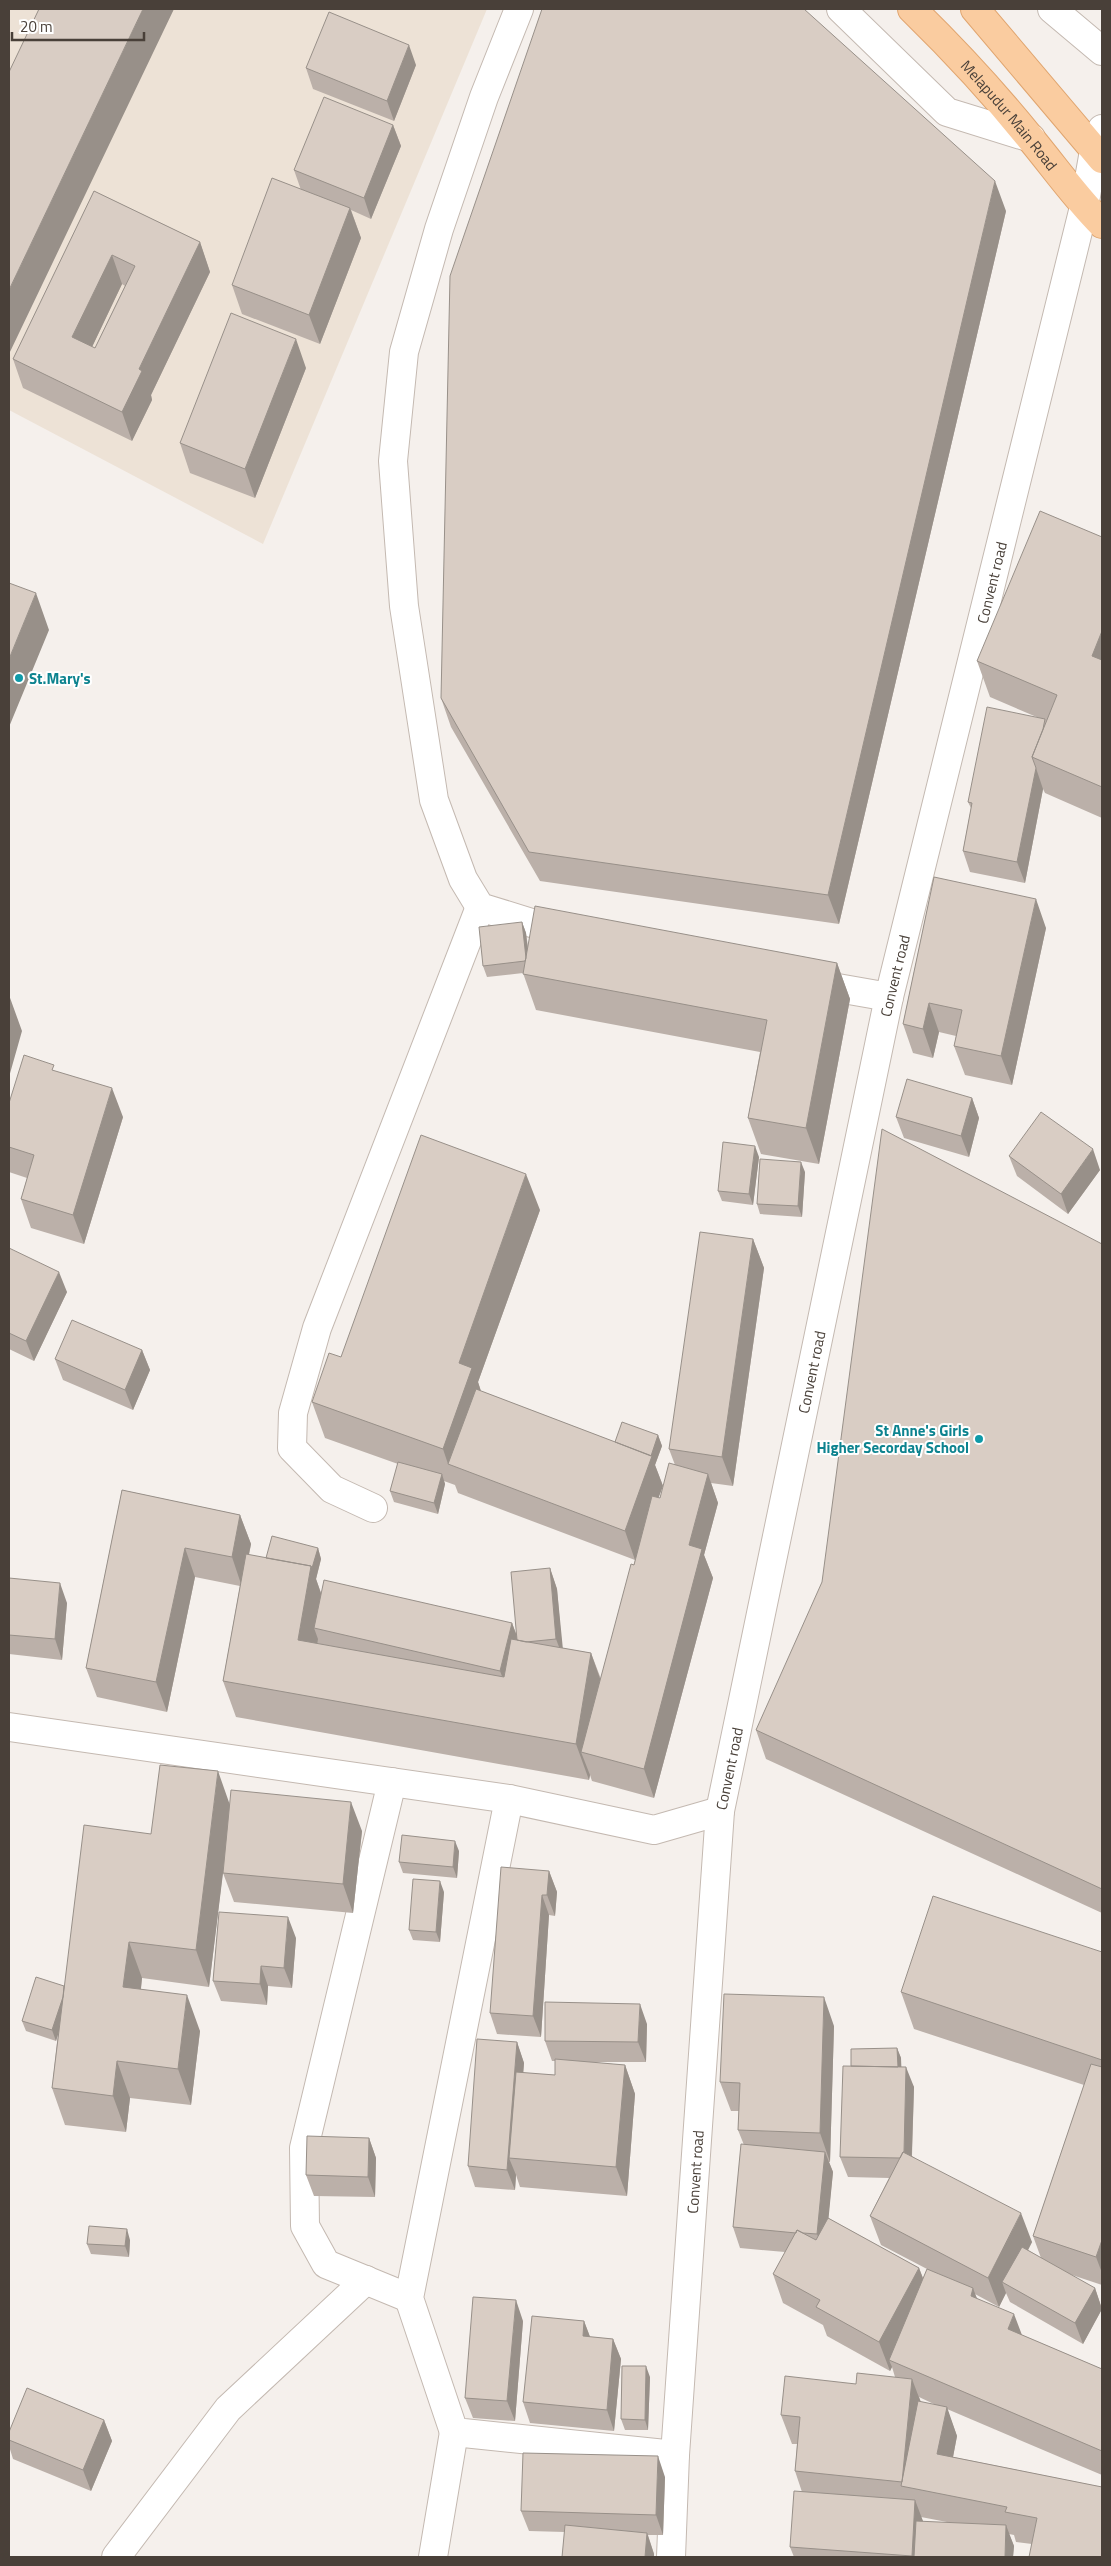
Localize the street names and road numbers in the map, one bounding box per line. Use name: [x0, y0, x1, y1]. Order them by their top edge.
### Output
street label: Melapudur Main Road: [956, 54, 1063, 175]
street label: Convent road: [970, 539, 1013, 626]
street label: Convent road: [874, 932, 915, 1019]
street label: Convent road: [791, 1329, 831, 1415]
street label: Convent road: [709, 1725, 749, 1812]
street label: Convent road: [680, 2129, 709, 2214]

